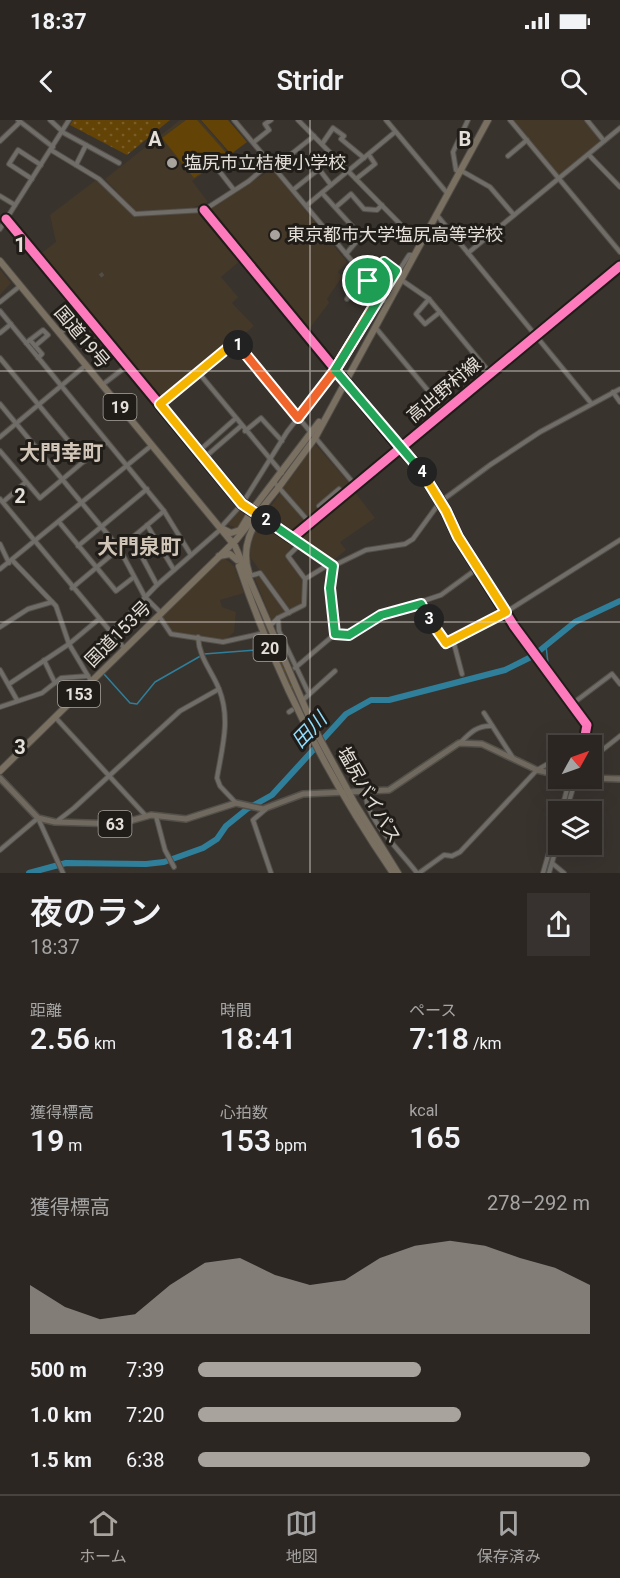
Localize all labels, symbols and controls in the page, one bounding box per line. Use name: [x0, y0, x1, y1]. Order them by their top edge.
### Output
text: 18:37: [30, 9, 87, 34]
icon: back: [30, 65, 63, 98]
text: Stridr: [276, 65, 344, 97]
icon: search: [557, 65, 590, 98]
text: A: [148, 127, 162, 151]
text: B: [459, 127, 471, 151]
place label: 塩尻市立桔梗小学校: [184, 152, 346, 173]
marker: 塩尻市立桔梗小学校: [165, 156, 179, 170]
place label: 東京都市大学塩尻高等学校: [287, 224, 503, 245]
marker: 東京都市大学塩尻高等学校: [268, 228, 282, 242]
text: 1: [14, 233, 26, 257]
pin: [342, 255, 393, 306]
icon: arrive: [351, 264, 384, 297]
street label: 国道19号: [50, 301, 114, 372]
pin: 1: [223, 330, 253, 360]
text: 1: [233, 335, 243, 354]
street label: 高出野村線: [402, 353, 485, 427]
road number: 19: [104, 394, 136, 420]
district label: 大門幸町: [19, 441, 103, 465]
pin: 4: [407, 457, 437, 487]
text: 4: [417, 462, 427, 481]
text: 2: [14, 484, 26, 508]
pin: 2: [251, 505, 281, 535]
text: 2: [261, 510, 271, 529]
district label: 大門泉町: [97, 535, 181, 559]
street label: 国道153号: [80, 596, 155, 671]
pin: 3: [414, 604, 444, 634]
text: 3: [424, 609, 434, 628]
road number: 20: [254, 635, 286, 661]
road number: 153: [58, 681, 100, 707]
water label: 田川: [286, 706, 333, 753]
text: 3: [14, 735, 26, 759]
north arrow: [548, 735, 602, 789]
map controls: [548, 735, 602, 855]
street label: 塩尻バイパス: [333, 743, 405, 847]
button: layers: [548, 801, 602, 855]
road number: 63: [98, 811, 132, 837]
text: 夜のラン: [30, 893, 162, 932]
button: share: [527, 893, 590, 956]
text: 18:37: [30, 935, 80, 959]
text: 距離: [30, 1001, 62, 1020]
text: 時間: [220, 1001, 252, 1020]
text: ペース: [409, 1001, 457, 1020]
text: 2.56: [30, 1021, 90, 1056]
text: 18:41: [220, 1021, 296, 1056]
text: 7:18: [409, 1021, 469, 1056]
text: km: [90, 1034, 116, 1053]
text: /km: [469, 1034, 502, 1053]
text: kcal: [409, 1101, 438, 1120]
text: 獲得標高: [30, 1103, 94, 1122]
text: 心拍数: [220, 1103, 268, 1122]
text: 165: [409, 1120, 461, 1155]
text: 19: [30, 1123, 64, 1158]
text: 153: [220, 1123, 271, 1158]
text: m: [64, 1136, 82, 1155]
text: bpm: [271, 1136, 307, 1155]
text: 278–292 m: [487, 1191, 590, 1215]
text: 獲得標高: [30, 1195, 110, 1219]
text: 500 m: [30, 1358, 87, 1382]
text: 7:39: [126, 1358, 165, 1382]
text: 1.0 km: [30, 1403, 92, 1427]
text: 7:20: [126, 1403, 165, 1427]
text: 1.5 km: [30, 1448, 92, 1472]
text: 6:38: [126, 1448, 165, 1472]
tab: ホーム: [79, 1507, 127, 1567]
tab: 地図: [285, 1507, 318, 1567]
tab: 保存済み: [477, 1507, 541, 1567]

